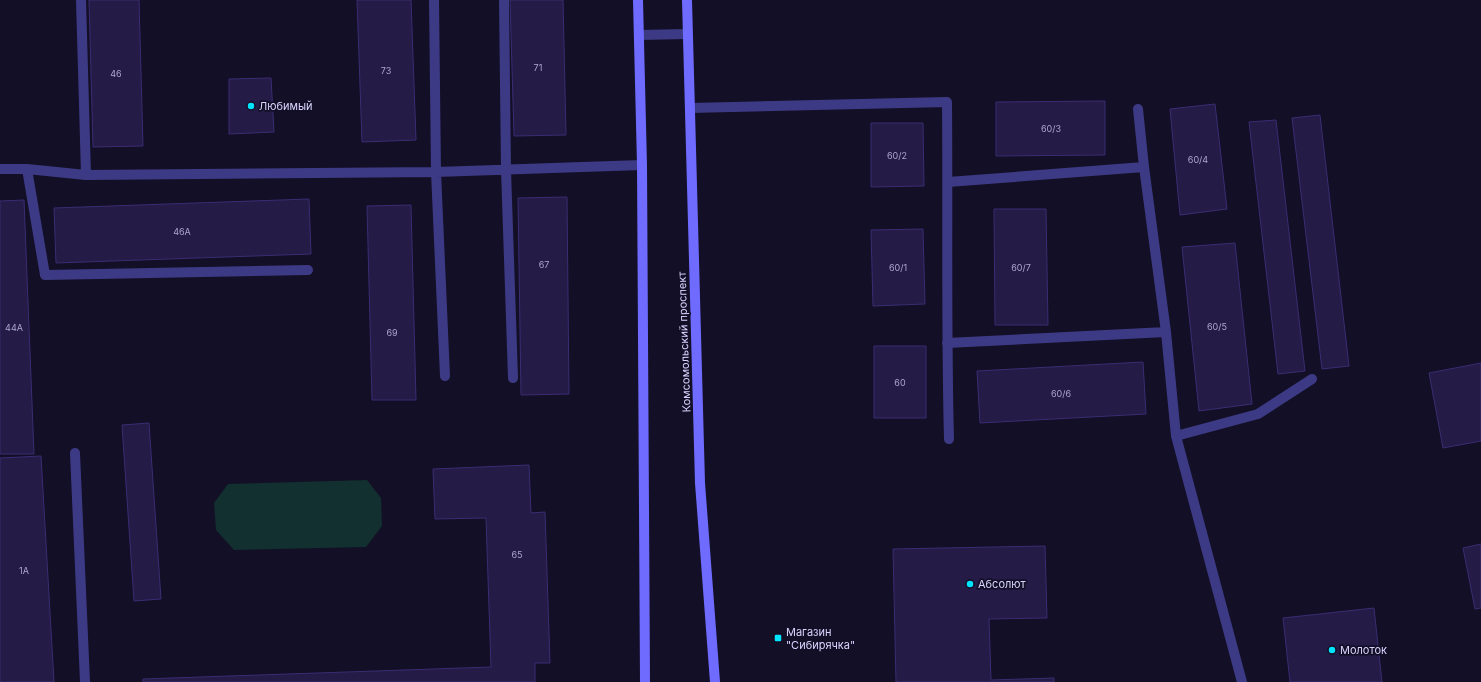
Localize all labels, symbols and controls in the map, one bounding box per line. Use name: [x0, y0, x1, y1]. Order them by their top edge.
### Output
house number: 71: [534, 62, 542, 73]
house number: 73: [381, 65, 392, 76]
house number: 46: [110, 68, 122, 79]
place label: Любимый: [259, 99, 313, 113]
marker: Любимый: [246, 101, 256, 111]
house number: 60/3: [1041, 123, 1061, 134]
house number: 60/2: [887, 150, 907, 161]
house number: 60/4: [1188, 154, 1208, 165]
house number: 46А: [173, 226, 191, 237]
house number: 67: [539, 259, 549, 270]
house number: 60/1: [889, 262, 907, 273]
house number: 60/7: [1011, 262, 1031, 273]
street label: Комсомольский проспект: [675, 271, 693, 413]
house number: 60/5: [1207, 321, 1227, 332]
house number: 44А: [5, 322, 23, 333]
house number: 69: [386, 327, 398, 338]
house number: 60: [894, 377, 906, 388]
house number: 60/6: [1051, 388, 1071, 399]
house number: 65: [511, 549, 523, 560]
house number: 1А: [19, 565, 29, 576]
place label: Абсолют: [978, 577, 1027, 591]
marker: Абсолют: [965, 579, 975, 589]
place label: Магазин "Сибирячка": [786, 625, 855, 652]
marker: Магазин "Сибирячка": [773, 633, 783, 643]
place label: Молоток: [1340, 643, 1387, 657]
marker: Молоток: [1327, 645, 1337, 655]

